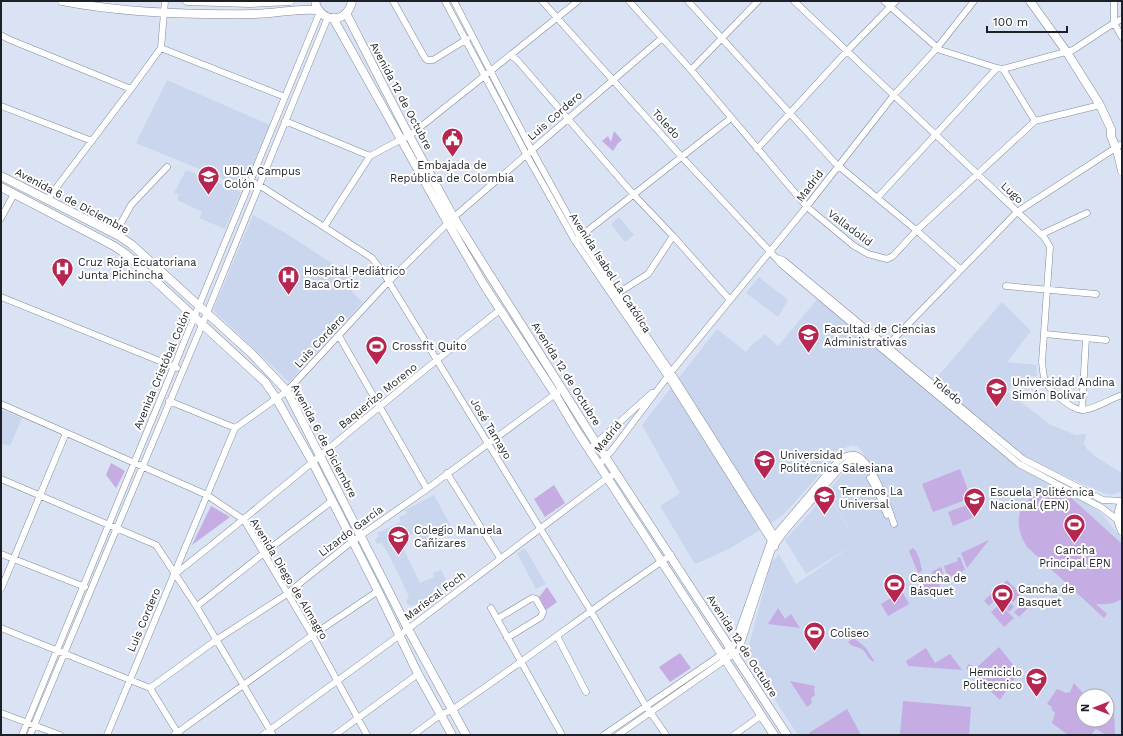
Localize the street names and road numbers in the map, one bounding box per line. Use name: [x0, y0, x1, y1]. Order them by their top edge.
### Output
street label: Avenida 12 de Octubre: [367, 40, 435, 152]
street label: Luis Cordero: [525, 89, 585, 143]
street label: Toledo: [649, 107, 683, 141]
street label: Avenida 6 de Diciembre: [13, 165, 131, 237]
street label: Madrid: [794, 167, 826, 205]
street label: Lugo: [998, 179, 1026, 207]
street label: Valladolid: [825, 207, 875, 249]
street label: Avenida Isabel La Católica: [566, 211, 654, 335]
street label: Avenida Cristóbal Colón: [131, 309, 193, 431]
street label: Luis Cordero: [292, 312, 348, 370]
street label: Avenida 12 de Octubre: [529, 320, 603, 428]
street label: Baquerizo Moreno: [336, 360, 420, 432]
street label: Toledo: [929, 375, 965, 407]
street label: Avenida 6 de Diciembre: [288, 382, 360, 500]
street label: José Tamayo: [468, 396, 514, 462]
street label: Madrid: [591, 419, 625, 455]
street label: Lizardo García: [316, 503, 386, 559]
street label: Avenida Diego de Almagro: [248, 516, 330, 642]
street label: Mariscal Foch: [402, 569, 468, 623]
street label: Luis Cordero: [125, 586, 163, 654]
street label: Avenida 12 de Octubre: [704, 592, 780, 700]

